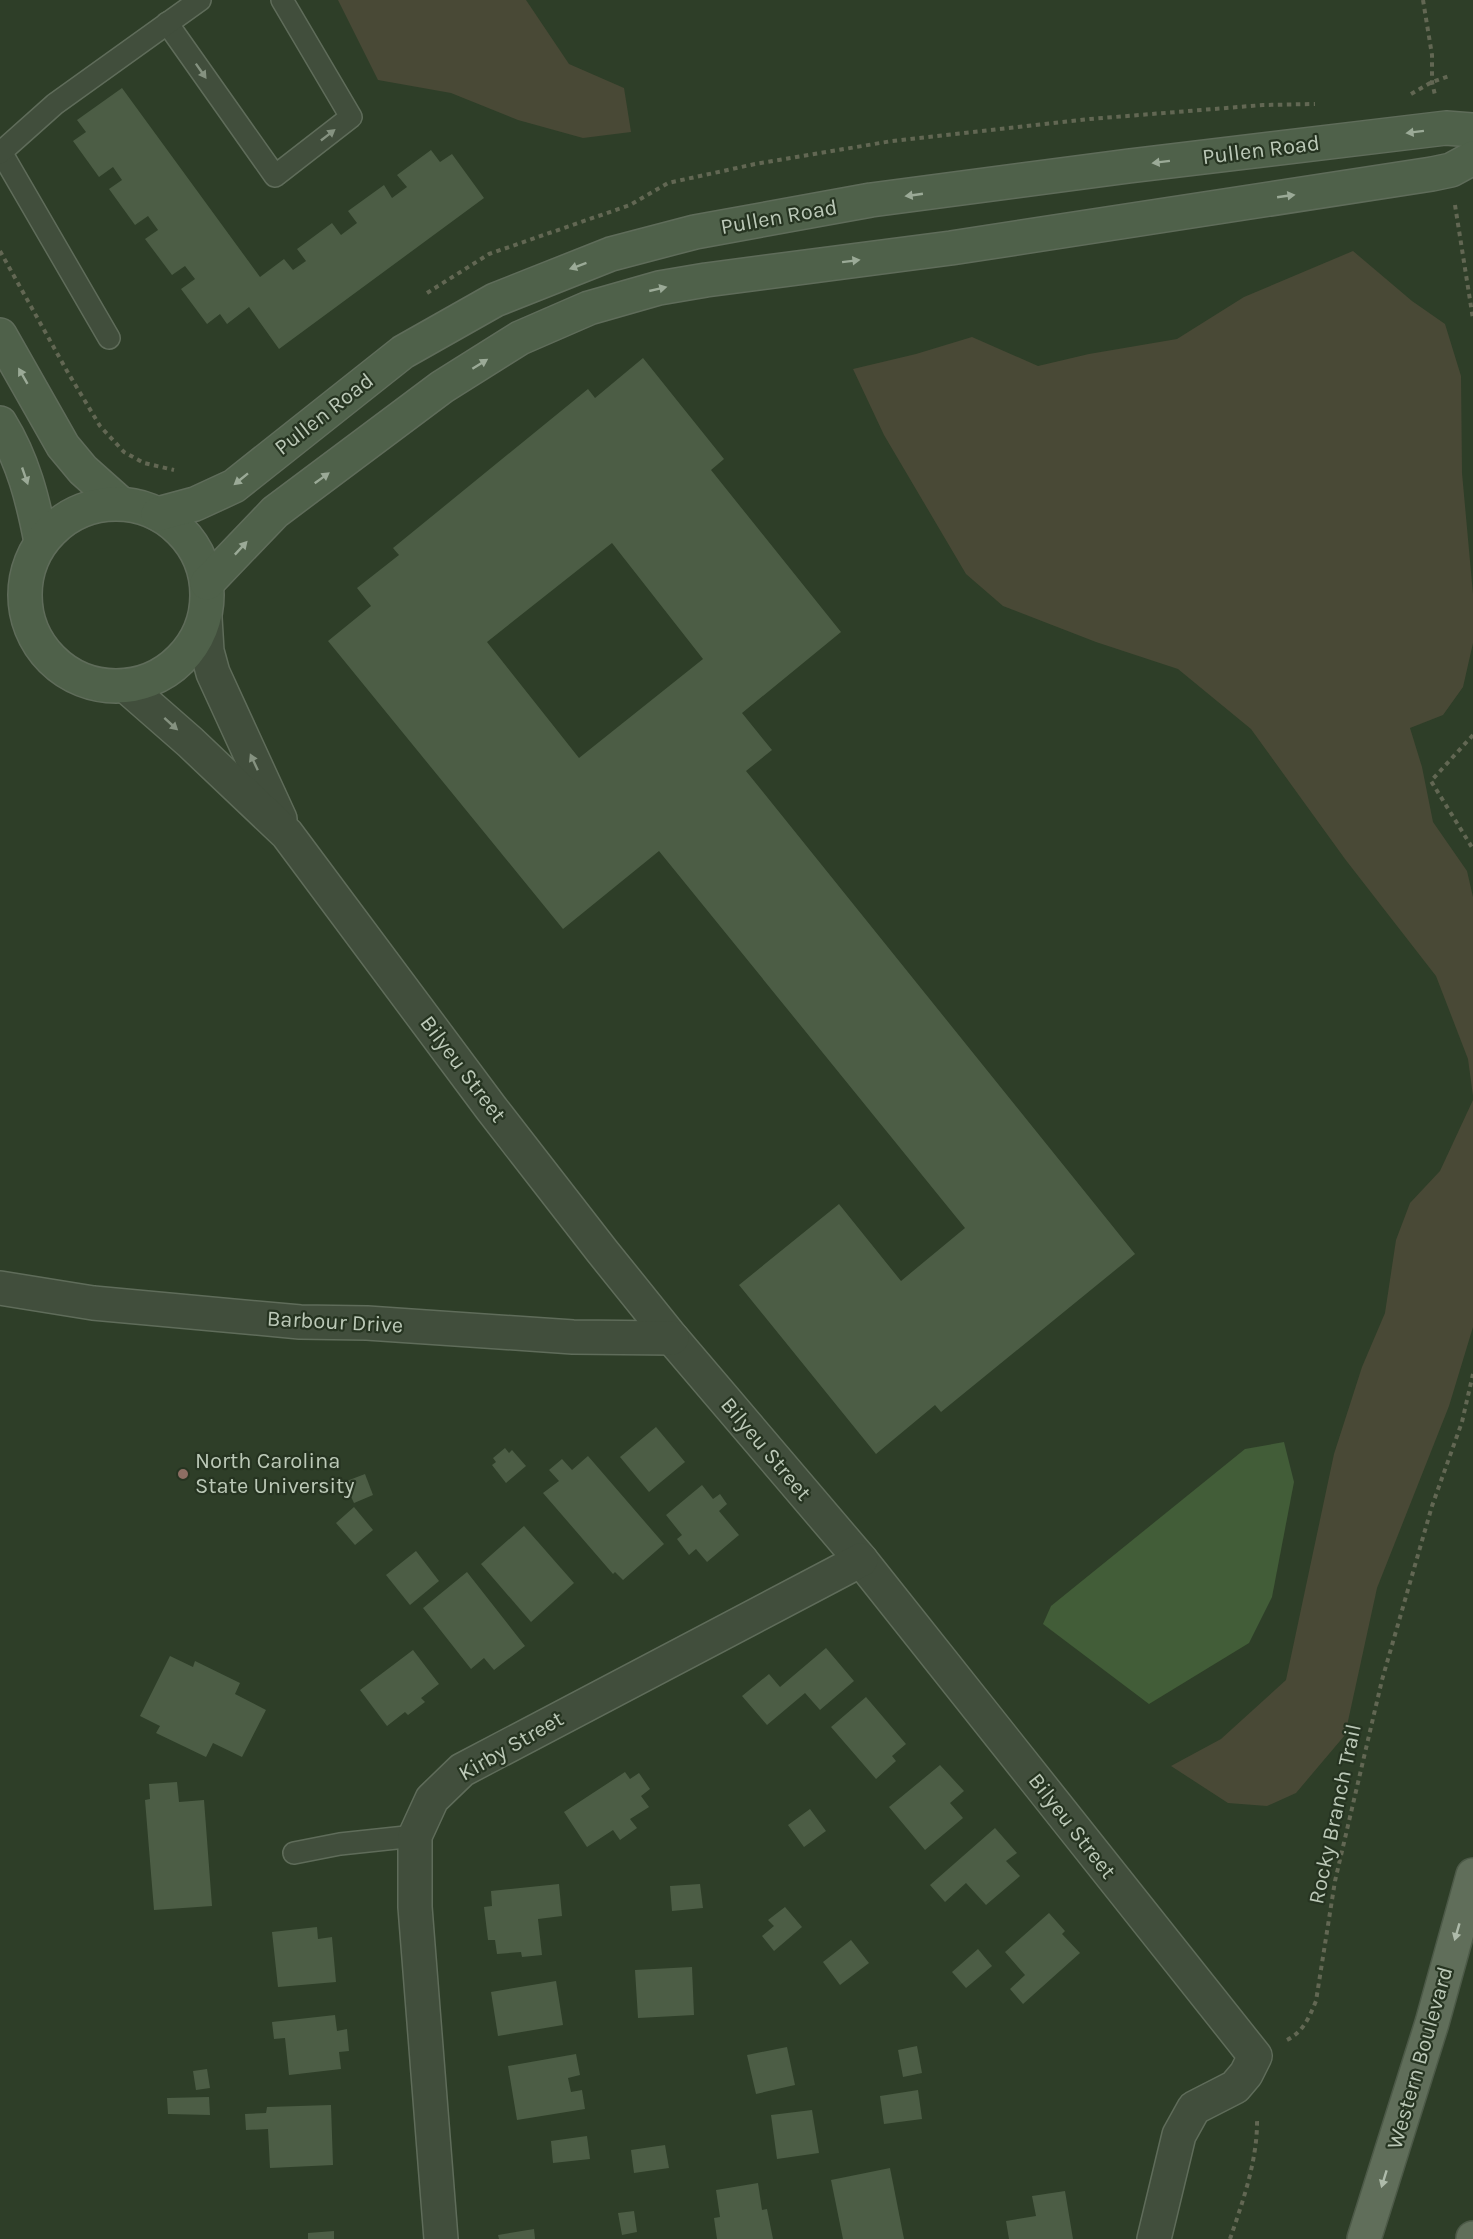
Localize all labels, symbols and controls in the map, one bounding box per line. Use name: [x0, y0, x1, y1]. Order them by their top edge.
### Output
one-way arrow: [195, 63, 206, 79]
one-way arrow: [1405, 127, 1424, 137]
one-way arrow: [320, 130, 335, 142]
street label: Pullen Road: [1201, 130, 1321, 170]
one-way arrow: [1151, 157, 1170, 167]
one-way arrow: [904, 190, 923, 199]
one-way arrow: [1276, 192, 1295, 201]
street label: Pullen Road: [719, 194, 839, 240]
one-way arrow: [842, 257, 861, 266]
one-way arrow: [569, 261, 587, 271]
one-way arrow: [649, 284, 668, 293]
one-way arrow: [472, 358, 488, 369]
one-way arrow: [18, 367, 28, 384]
street label: Pullen Road: [269, 367, 379, 461]
one-way arrow: [20, 467, 30, 485]
one-way arrow: [313, 472, 329, 484]
one-way arrow: [233, 473, 249, 486]
one-way arrow: [233, 541, 247, 555]
one-way arrow: [163, 717, 178, 730]
one-way arrow: [249, 753, 259, 771]
street label: Bilyeu Street: [414, 1011, 512, 1127]
street label: Barbour Drive: [266, 1305, 404, 1339]
street label: Bilyeu Street: [715, 1392, 817, 1506]
place label: North Carolina State University: [195, 1448, 355, 1499]
marker: North Carolina State University: [176, 1467, 190, 1481]
street label: Kirby Street: [454, 1706, 568, 1786]
street label: Rocky Branch Trail: [1303, 1722, 1367, 1906]
street label: Bilyeu Street: [1023, 1768, 1121, 1884]
one-way arrow: [1452, 1923, 1461, 1941]
street label: Western Boulevard: [1382, 1964, 1458, 2152]
one-way arrow: [1379, 2170, 1388, 2188]

